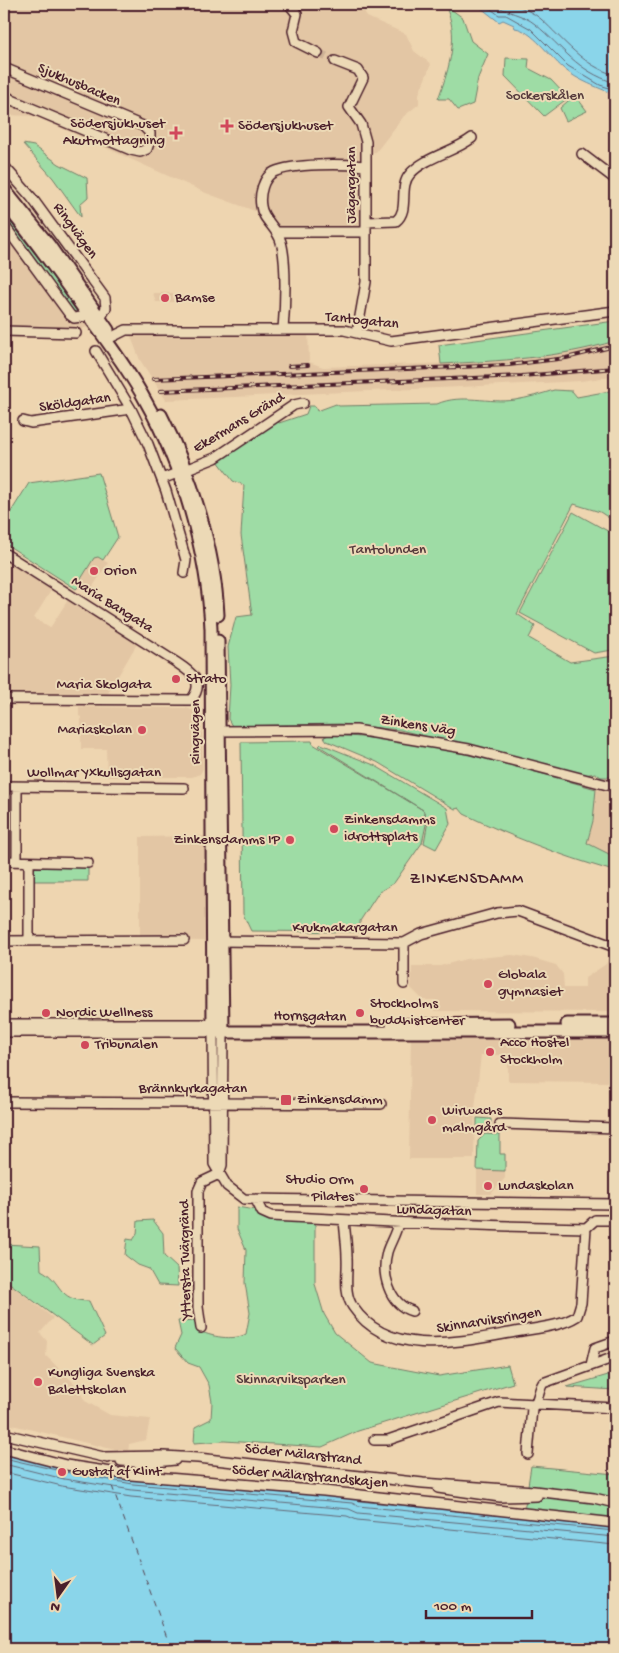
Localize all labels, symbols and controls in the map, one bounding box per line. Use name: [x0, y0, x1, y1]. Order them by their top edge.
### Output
street label: Sjukhusbacken: [35, 59, 123, 111]
park label: Sockerskålen: [506, 87, 584, 105]
place label: Södersjukhuset Akutmottagning: [63, 115, 167, 150]
place label: Södersjukhuset: [238, 117, 335, 135]
marker: Södersjukhuset: [220, 119, 234, 133]
marker: Södersjukhuset Akutmottagning: [169, 126, 183, 140]
street label: Jägargatan: [343, 147, 361, 223]
street label: Ringvägen: [49, 199, 101, 263]
place label: Bamse: [174, 289, 215, 307]
marker: Bamse: [159, 292, 171, 304]
street label: Tantogatan: [323, 308, 400, 334]
street label: Ekermans Gränd: [190, 388, 289, 457]
street label: Sköldgatan: [38, 389, 112, 417]
park label: Tantolunden: [349, 541, 426, 559]
place label: Orion: [104, 562, 137, 580]
marker: Orion: [88, 565, 100, 577]
street label: Maria Bangata: [68, 573, 157, 638]
place label: Strato: [186, 670, 227, 688]
marker: Strato: [170, 673, 182, 685]
street label: Maria Skolgata: [56, 676, 152, 694]
street label: Ringvägen: [187, 699, 205, 765]
street label: Zinkens Väg: [379, 711, 457, 741]
place label: Mariaskolan: [58, 721, 132, 739]
marker: Mariaskolan: [136, 724, 148, 736]
street label: Wollmar Yxkullsgatan: [27, 764, 161, 782]
place label: Zinkensdamms idrottsplats: [344, 811, 436, 846]
marker: Zinkensdamms idrottsplats: [328, 823, 340, 835]
place label: Zinkensdamms IP: [173, 831, 281, 849]
marker: Zinkensdamms IP: [284, 834, 296, 846]
district label: ZINKENSDAMM: [410, 871, 524, 890]
street label: Krukmakargatan: [292, 919, 398, 937]
place label: Globala gymnasiet: [498, 966, 565, 1001]
marker: Globala gymnasiet: [482, 978, 494, 990]
place label: Stockholms buddhistcenter: [370, 995, 466, 1030]
place label: Nordic Wellness: [56, 1004, 153, 1022]
marker: Nordic Wellness: [40, 1007, 52, 1019]
street label: Hornsgatan: [273, 1007, 347, 1027]
marker: Stockholms buddhistcenter: [354, 1007, 366, 1019]
place label: Acco Hostel Stockholm: [500, 1034, 569, 1069]
place label: Tribunalen: [94, 1036, 158, 1054]
marker: Tribunalen: [79, 1039, 91, 1051]
marker: Acco Hostel Stockholm: [484, 1046, 496, 1058]
street label: Brännkyrkagatan: [138, 1080, 247, 1098]
place label: Zinkensdamm: [297, 1091, 383, 1109]
marker: Zinkensdamm: [279, 1093, 293, 1107]
place label: Wirwachs malmgård: [442, 1102, 507, 1137]
marker: Wirwachs malmgård: [426, 1114, 438, 1126]
place label: Studio Orm Pilates: [286, 1171, 354, 1206]
place label: Lundaskolan: [498, 1177, 574, 1195]
marker: Lundaskolan: [482, 1180, 494, 1192]
marker: Studio Orm Pilates: [358, 1183, 370, 1195]
street label: Yttersta Tvärgränd: [176, 1199, 196, 1322]
street label: Lundagatan: [396, 1201, 472, 1221]
street label: Skinnarviksringen: [435, 1304, 543, 1338]
place label: Kungliga Svenska Balettskolan: [47, 1364, 156, 1399]
park label: Skinnarviksparken: [236, 1371, 346, 1389]
marker: Kungliga Svenska Balettskolan: [32, 1376, 44, 1388]
street label: Söder Mälarstrand: [244, 1440, 363, 1470]
street label: Söder Mälarstrandskajen: [231, 1461, 389, 1493]
place label: Gustaf af Klint: [72, 1463, 163, 1481]
marker: Gustaf af Klint: [56, 1466, 68, 1478]
north arrow: [32, 1570, 82, 1620]
scale bar: [426, 1588, 533, 1620]
text: N: [49, 1597, 62, 1616]
text: 100 m: [433, 1598, 472, 1616]

